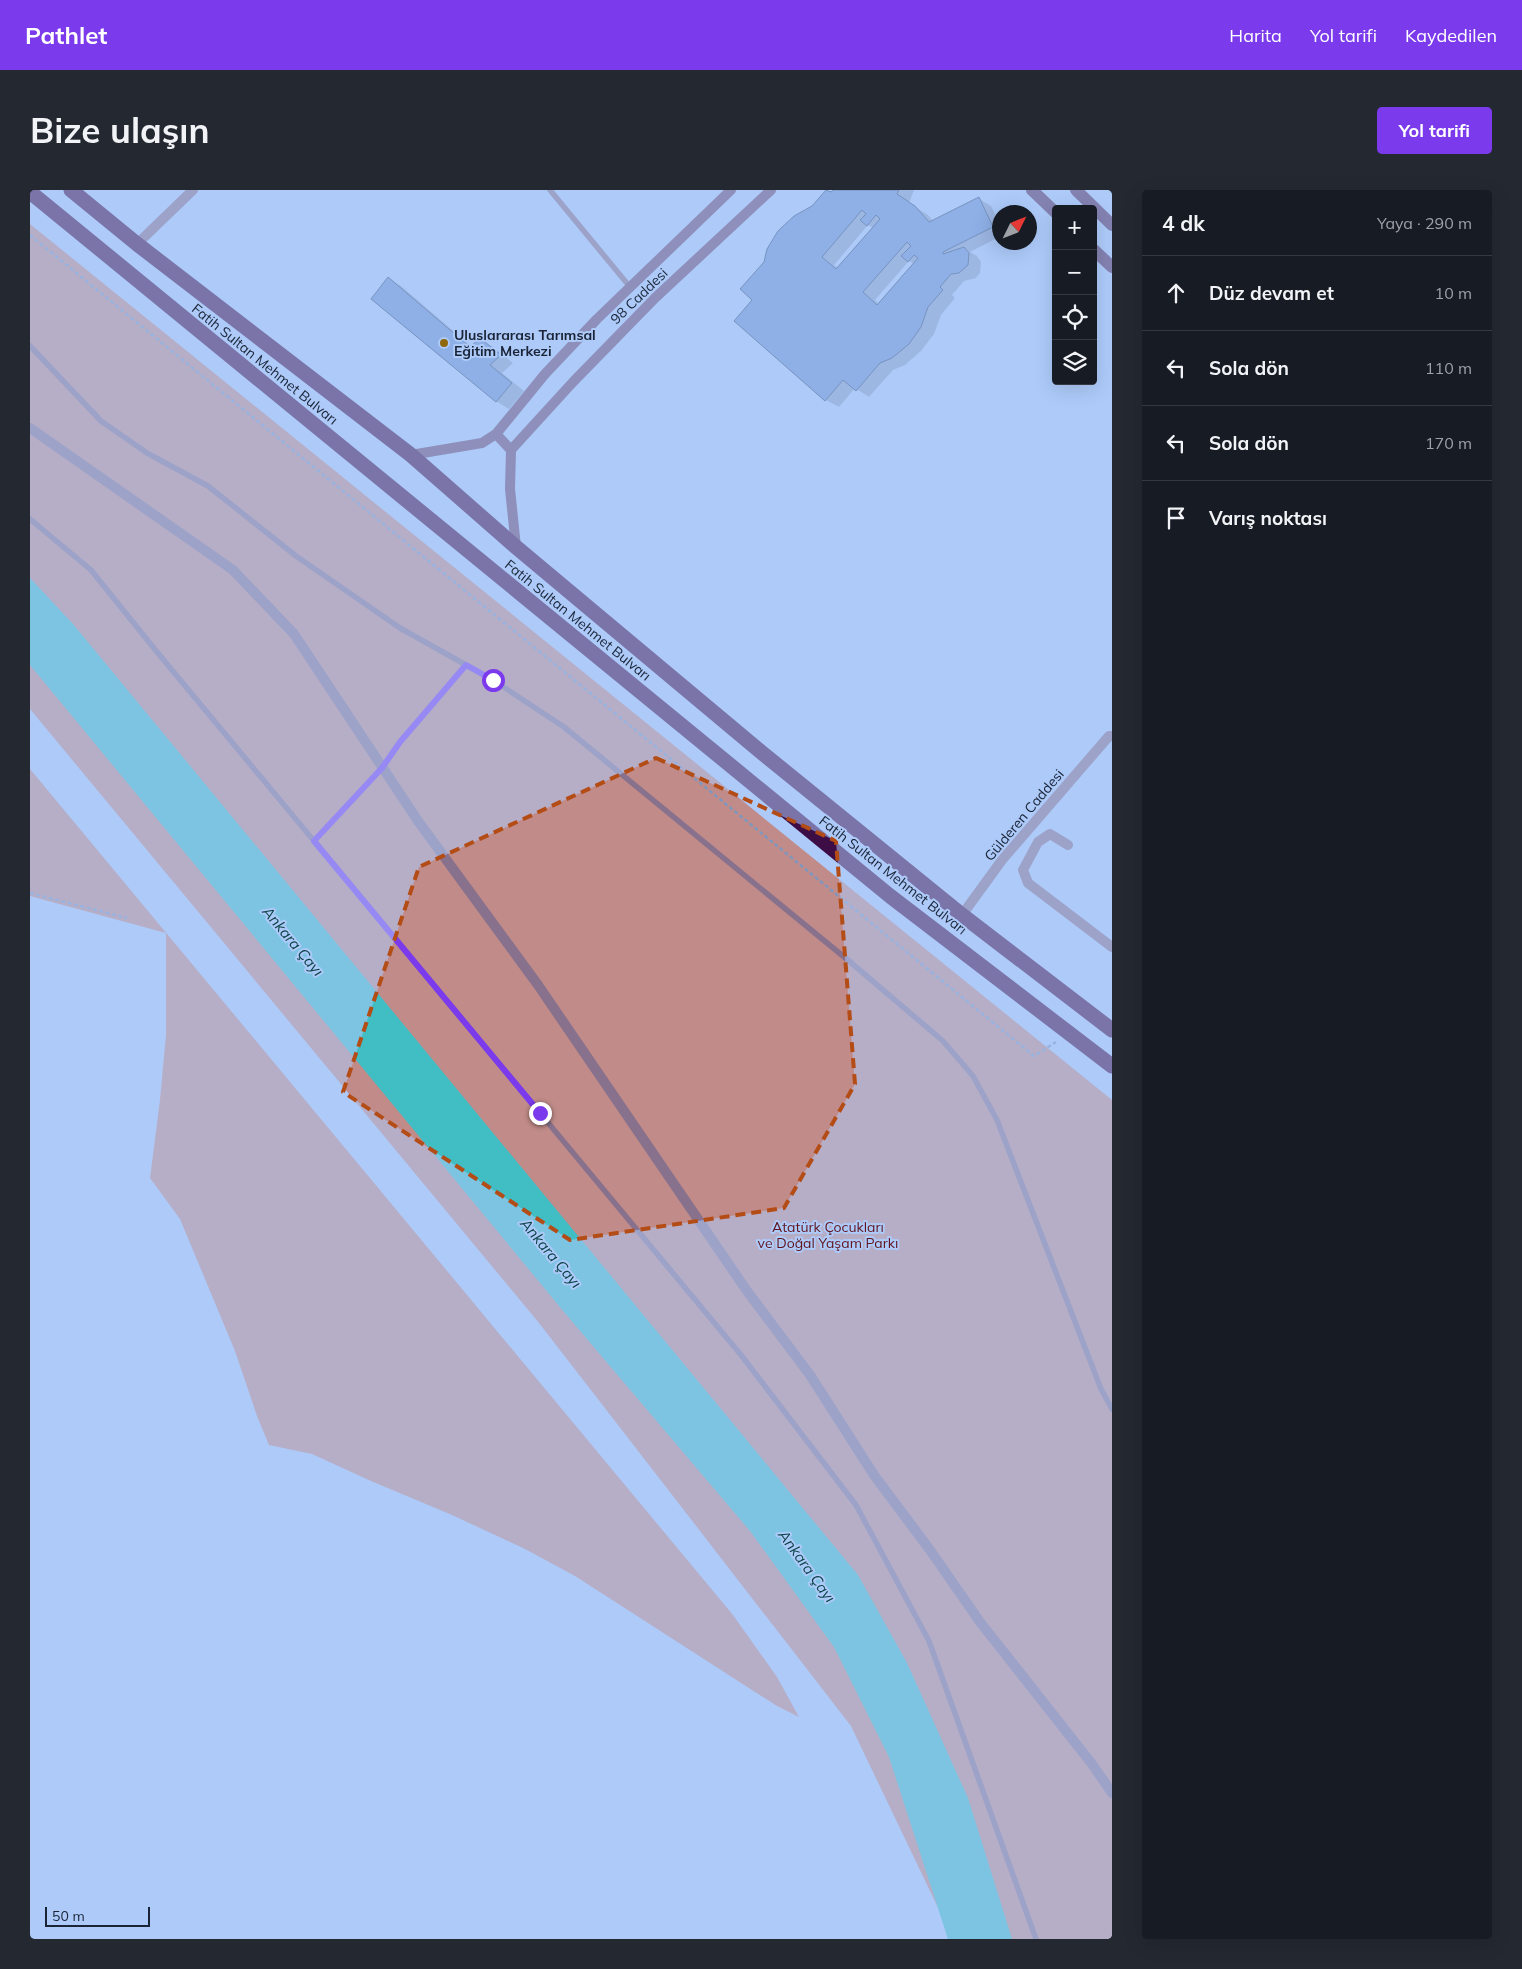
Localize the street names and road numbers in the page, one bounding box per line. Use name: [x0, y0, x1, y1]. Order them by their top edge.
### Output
street label: 98 Caddesi: [607, 264, 671, 328]
street label: Fatih Sultan Mehmet Bulvarı: [188, 299, 342, 429]
street label: Fatih Sultan Mehmet Bulvarı: [501, 555, 655, 685]
street label: Gülderen Caddesi: [980, 765, 1068, 865]
street label: Fatih Sultan Mehmet Bulvarı: [815, 812, 971, 938]

